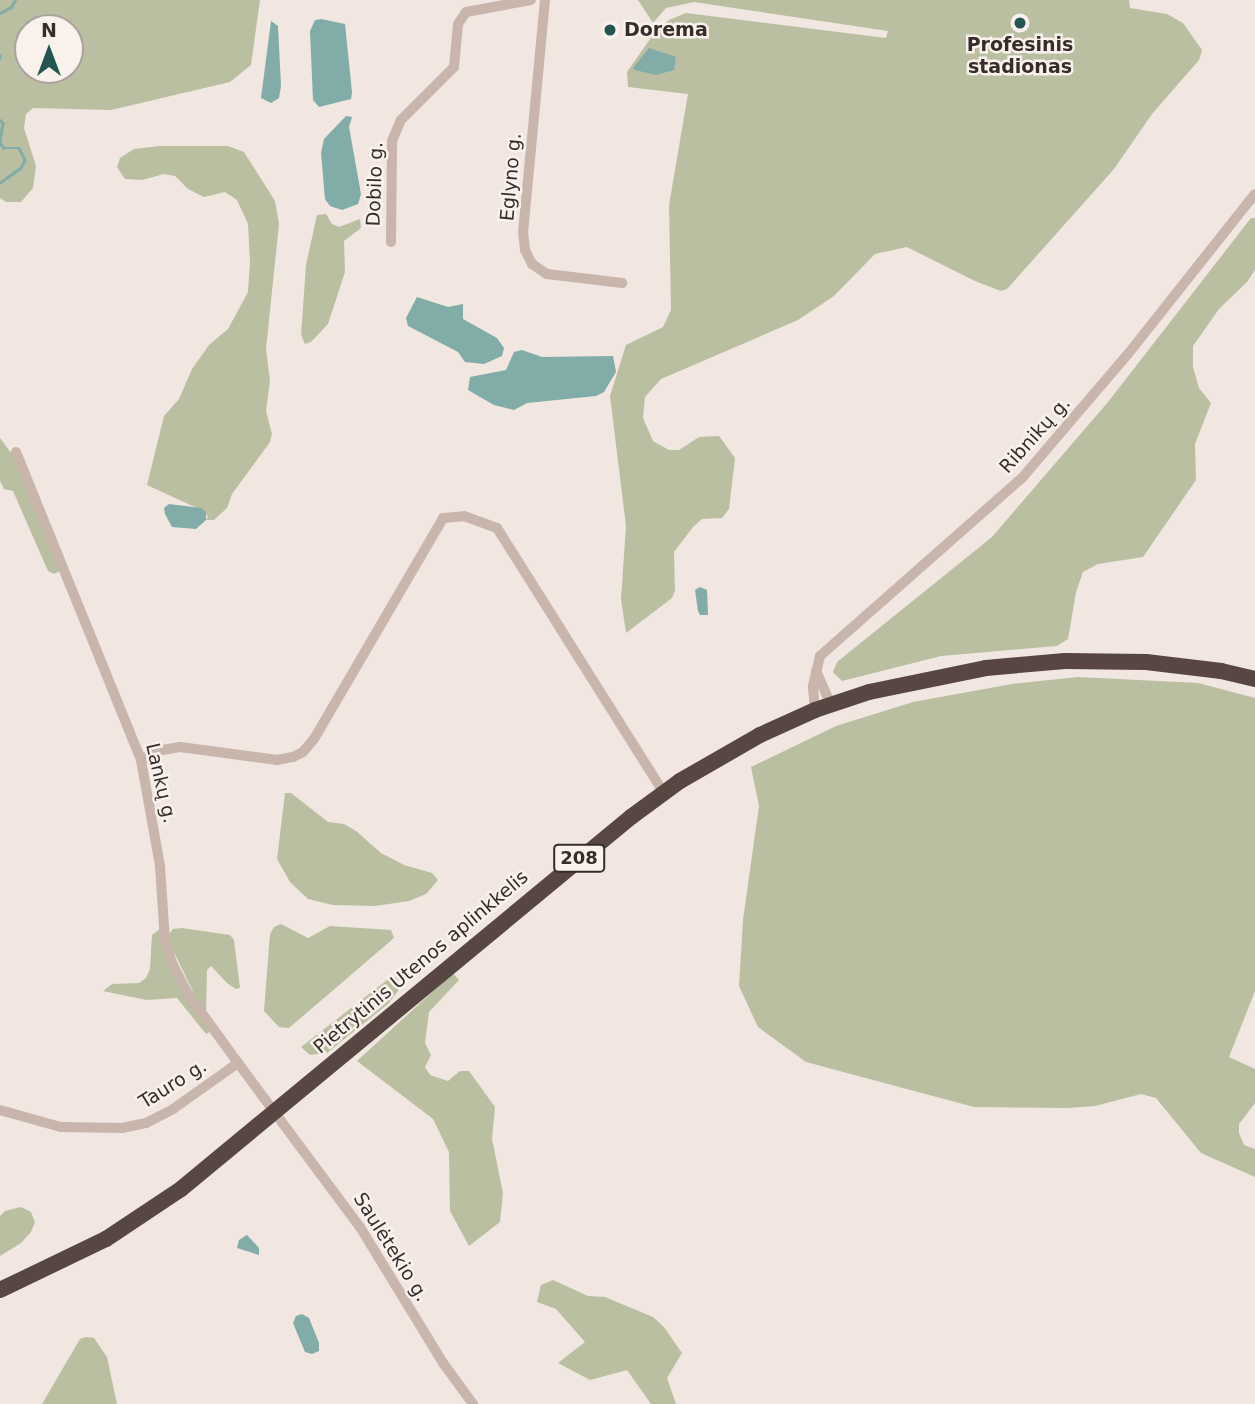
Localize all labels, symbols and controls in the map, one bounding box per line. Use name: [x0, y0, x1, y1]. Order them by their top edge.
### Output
north arrow: [14, 14, 84, 84]
marker: Profesinis stadionas: [1012, 15, 1028, 31]
text: N: [41, 19, 57, 41]
place label: Dorema: [624, 19, 708, 41]
marker: Dorema: [602, 22, 618, 38]
place label: Profesinis stadionas: [967, 34, 1073, 78]
street label: Eglyno g.: [496, 132, 526, 222]
street label: Dobilo g.: [362, 141, 388, 227]
street label: Ribnikų g.: [995, 392, 1075, 478]
street label: Lankų g.: [141, 741, 181, 825]
road number: 208: [553, 844, 605, 872]
street label: Pietrytinis Utenos aplinkkelis: [309, 866, 533, 1058]
street label: Tauro g.: [135, 1054, 211, 1114]
street label: Saulėtekio g.: [349, 1188, 433, 1306]

